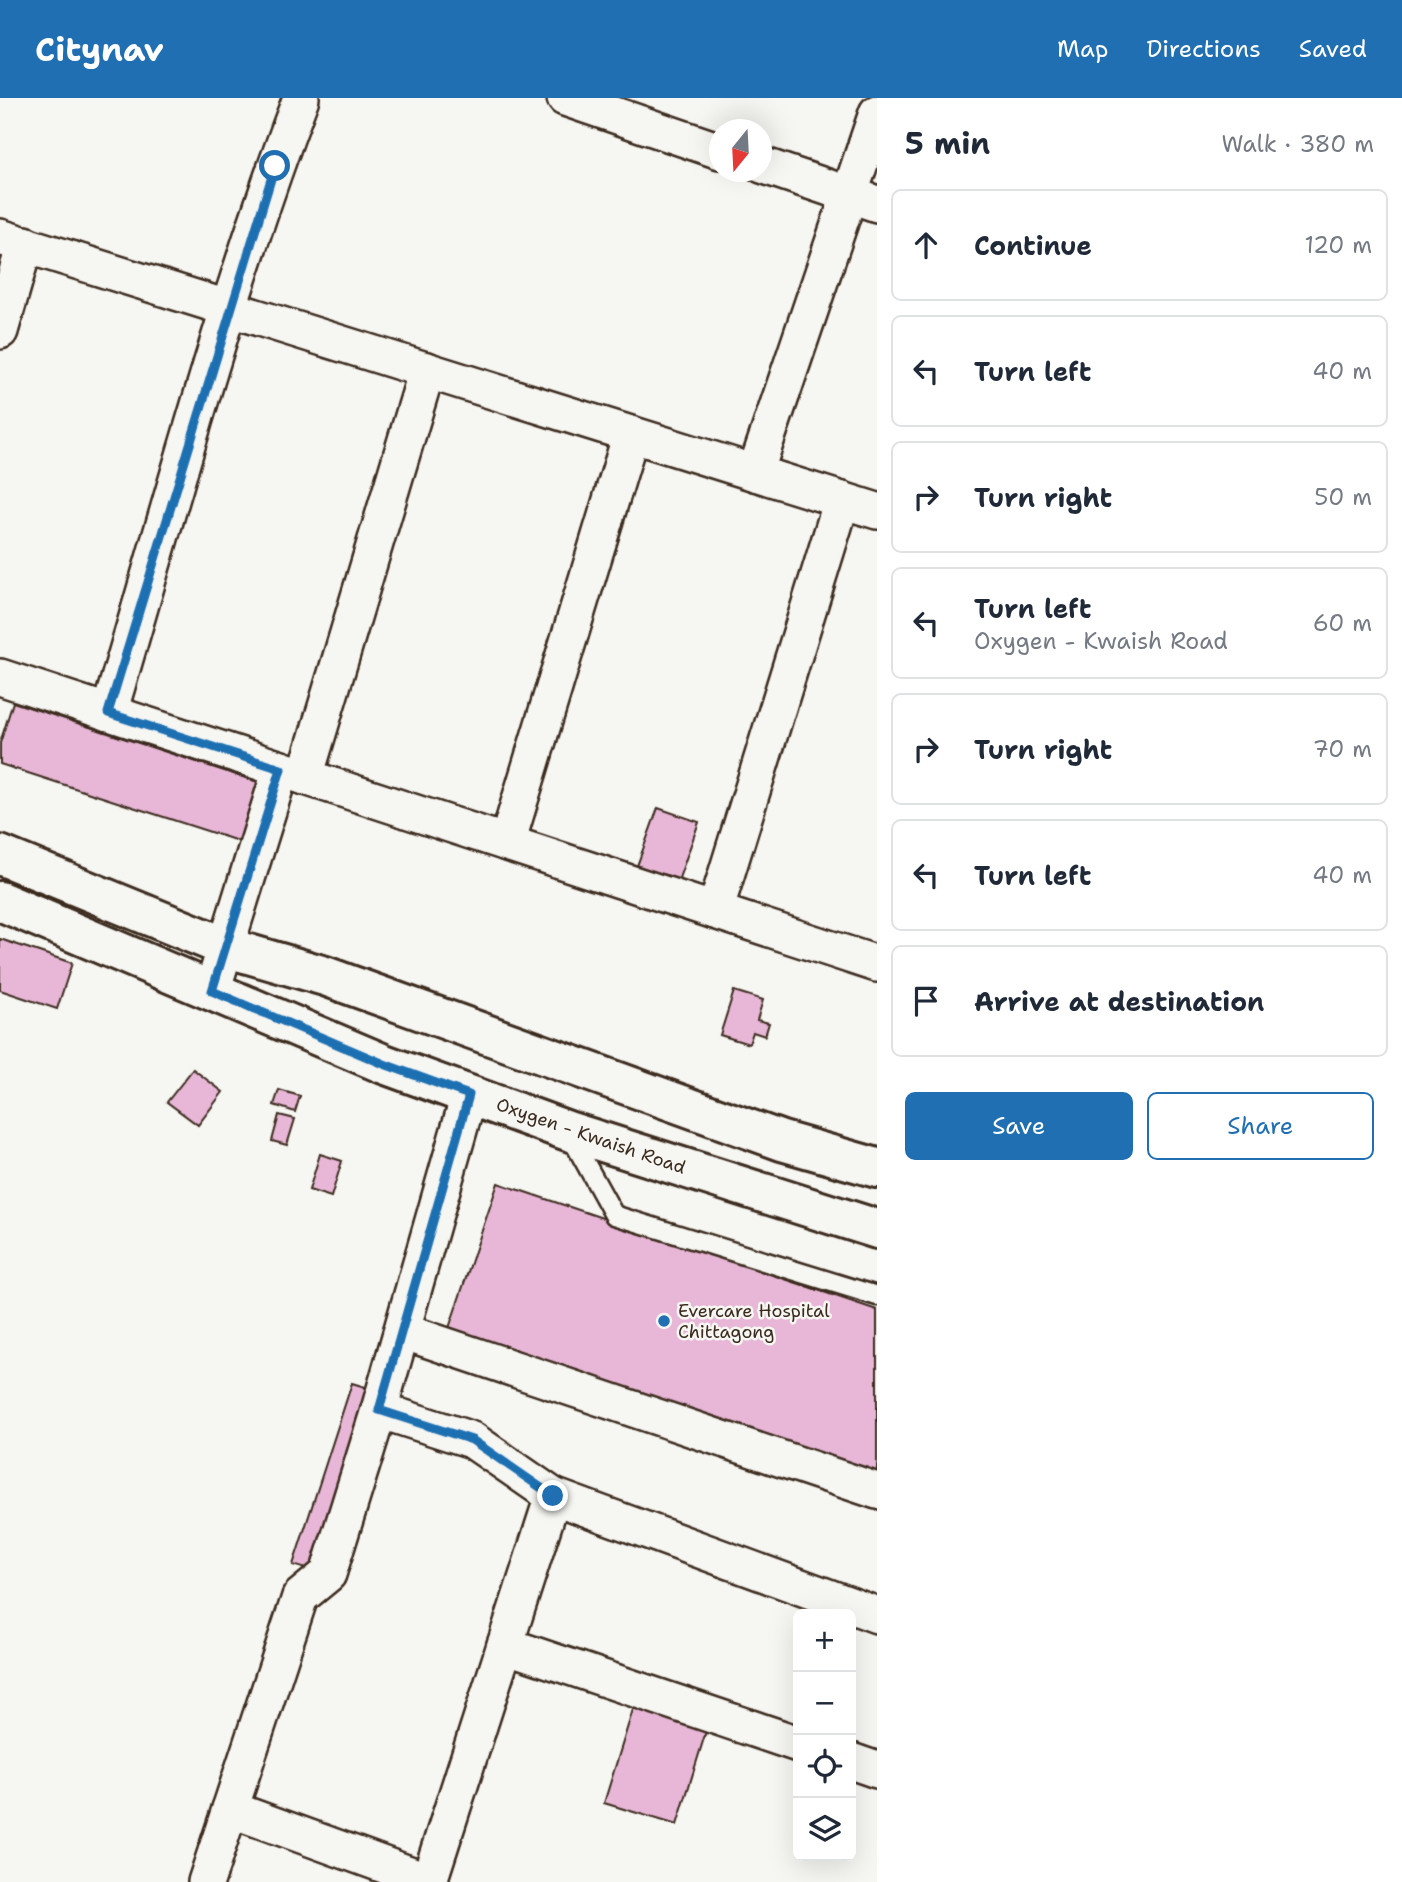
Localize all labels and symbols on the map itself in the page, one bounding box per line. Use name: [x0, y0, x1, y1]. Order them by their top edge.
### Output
north arrow: [709, 119, 772, 182]
route start: [259, 150, 290, 181]
street label: Oxygen - Kwaish Road: [493, 1092, 689, 1180]
place label: Evercare Hospital Chittagong: [678, 1299, 830, 1344]
marker: Evercare Hospital Chittagong: [656, 1313, 672, 1329]
route end: [537, 1480, 568, 1511]

